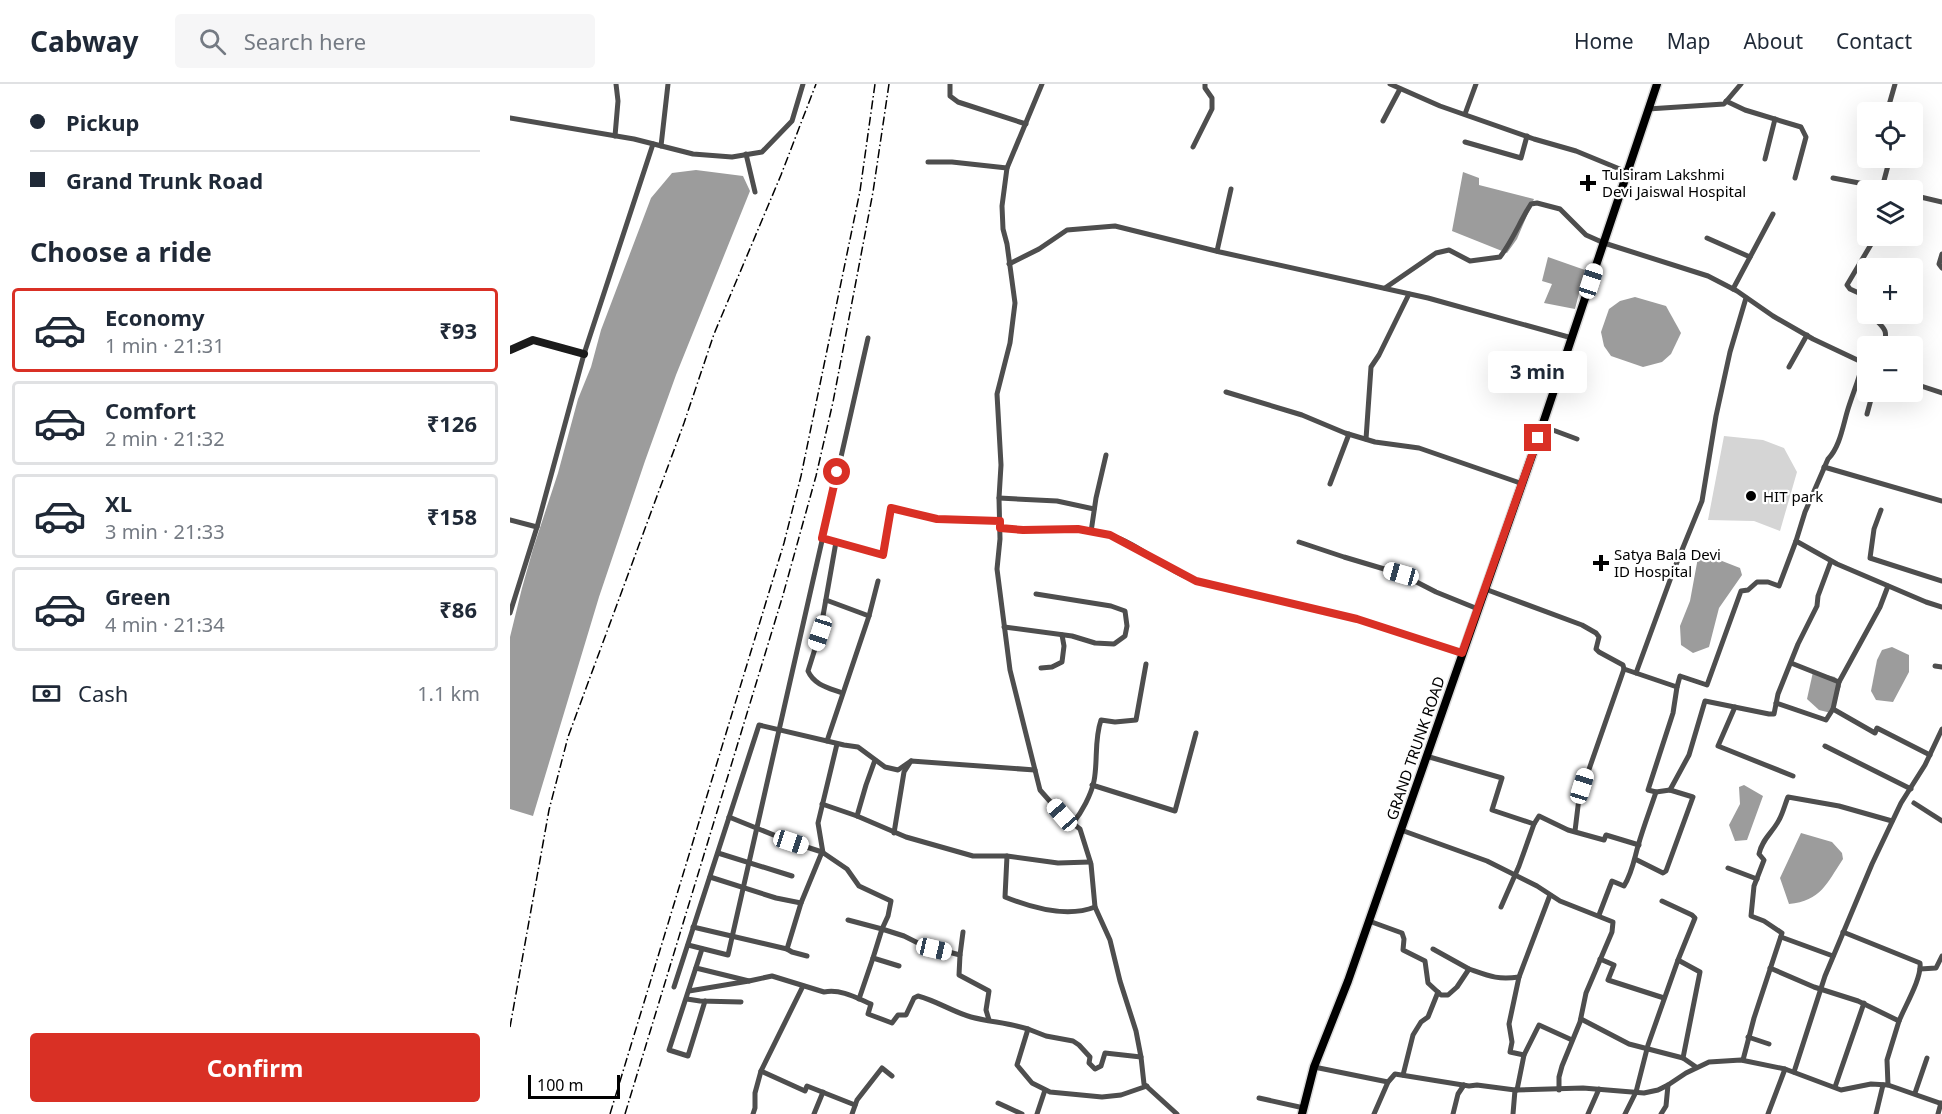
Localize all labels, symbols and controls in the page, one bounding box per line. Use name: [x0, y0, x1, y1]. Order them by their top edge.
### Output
search box: [175, 14, 595, 68]
text: Cabway: [30, 22, 139, 60]
icon: search: [196, 25, 229, 58]
text: Search here: [244, 26, 366, 56]
text: Home: [1574, 27, 1634, 55]
text: Map: [1667, 27, 1710, 55]
text: About: [1743, 27, 1803, 55]
text: Contact: [1836, 27, 1912, 55]
map controls: [1857, 102, 1923, 402]
button: locate: [1857, 102, 1923, 168]
text: Pickup: [66, 107, 139, 137]
place label: Tulsiram Lakshmi Devi Jaiswal Hospital: [1602, 164, 1746, 201]
text: Grand Trunk Road: [66, 165, 263, 195]
marker: Tulsiram Lakshmi Devi Jaiswal Hospital: [1579, 174, 1597, 192]
button: layers: [1857, 180, 1923, 246]
text: Choose a ride: [30, 233, 212, 270]
button: +: [1857, 258, 1923, 324]
car: [1577, 261, 1605, 301]
text: Economy: [105, 302, 204, 332]
icon: car: [33, 303, 87, 357]
text: ₹93: [439, 315, 477, 345]
text: 1 min · 21:31: [105, 332, 225, 359]
button: −: [1857, 336, 1923, 402]
callout: 3 min: [1488, 351, 1588, 393]
text: 3 min: [1510, 358, 1565, 385]
text: Comfort: [105, 395, 196, 425]
icon: car: [33, 396, 87, 450]
text: ₹126: [427, 408, 477, 438]
route end: [1524, 424, 1551, 451]
text: 2 min · 21:32: [105, 425, 225, 452]
route start: [823, 458, 850, 485]
place label: HIT park: [1763, 486, 1823, 506]
text: XL: [105, 488, 132, 518]
icon: car: [33, 489, 87, 543]
marker: HIT park: [1744, 489, 1758, 503]
text: ₹158: [427, 501, 477, 531]
text: 3 min · 21:33: [105, 518, 225, 545]
place label: Satya Bala Devi ID Hospital: [1614, 544, 1721, 581]
marker: Satya Bala Devi ID Hospital: [1592, 554, 1610, 572]
car: [1381, 560, 1421, 588]
text: Green: [105, 581, 171, 611]
icon: car: [33, 582, 87, 636]
text: ₹86: [439, 594, 477, 624]
text: 4 min · 21:34: [105, 611, 225, 638]
car: [806, 613, 834, 653]
street label: GRAND TRUNK ROAD: [1381, 674, 1449, 822]
icon: cash: [30, 677, 63, 710]
text: Cash: [78, 678, 128, 708]
text: 1.1 km: [417, 680, 480, 707]
car: [1568, 766, 1596, 806]
car: [1043, 796, 1081, 834]
car: [771, 828, 811, 856]
car: [914, 936, 954, 962]
button: Confirm: [30, 1033, 480, 1102]
scale bar: [528, 1072, 620, 1100]
text: 100 m: [537, 1074, 584, 1096]

